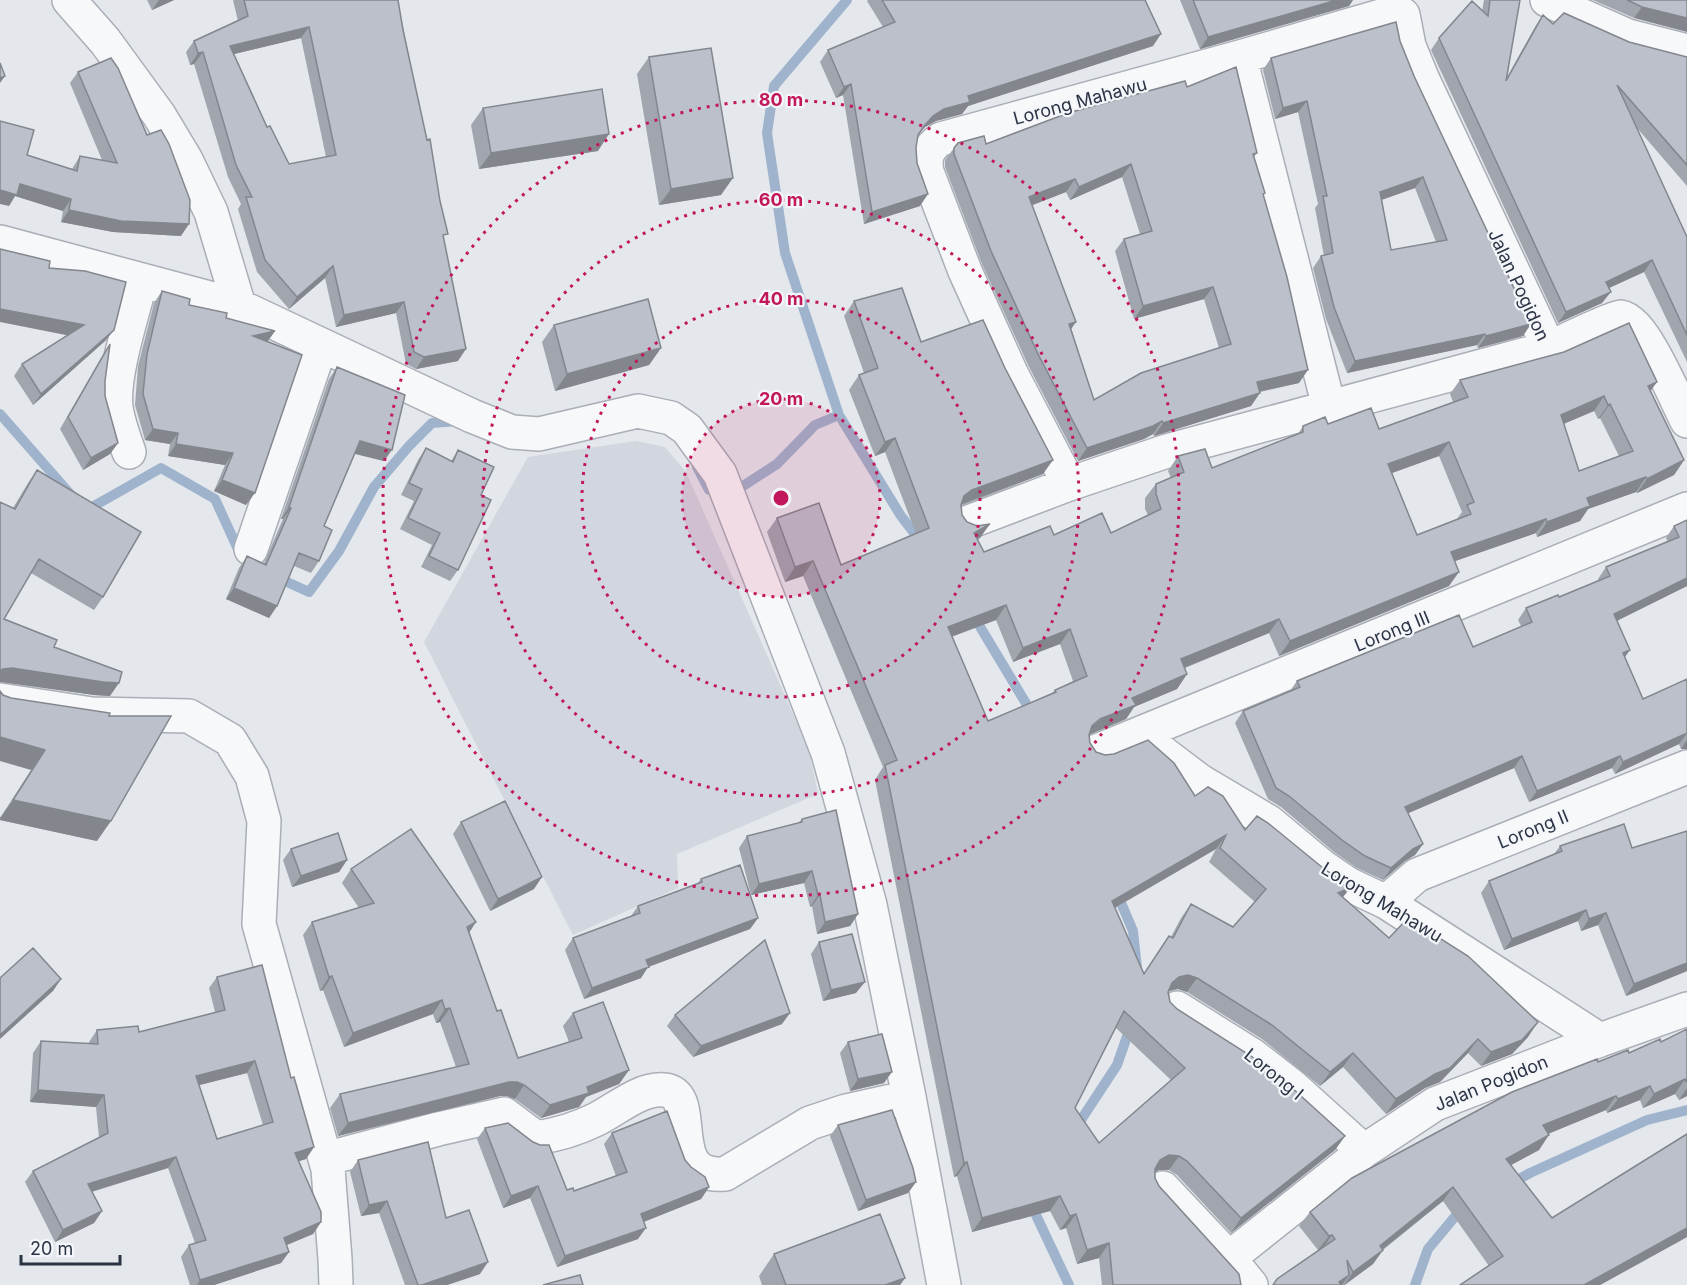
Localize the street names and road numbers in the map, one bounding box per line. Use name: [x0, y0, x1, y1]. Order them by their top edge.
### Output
street label: Lorong Mahawu: [1011, 73, 1149, 129]
street label: Jalan Pogidon: [1484, 226, 1554, 344]
street label: Lorong III: [1351, 606, 1433, 656]
street label: Lorong II: [1494, 805, 1572, 853]
street label: Lorong Mahawu: [1318, 858, 1446, 946]
street label: Lorong I: [1240, 1044, 1308, 1104]
street label: Jalan Pogidon: [1431, 1051, 1551, 1115]

